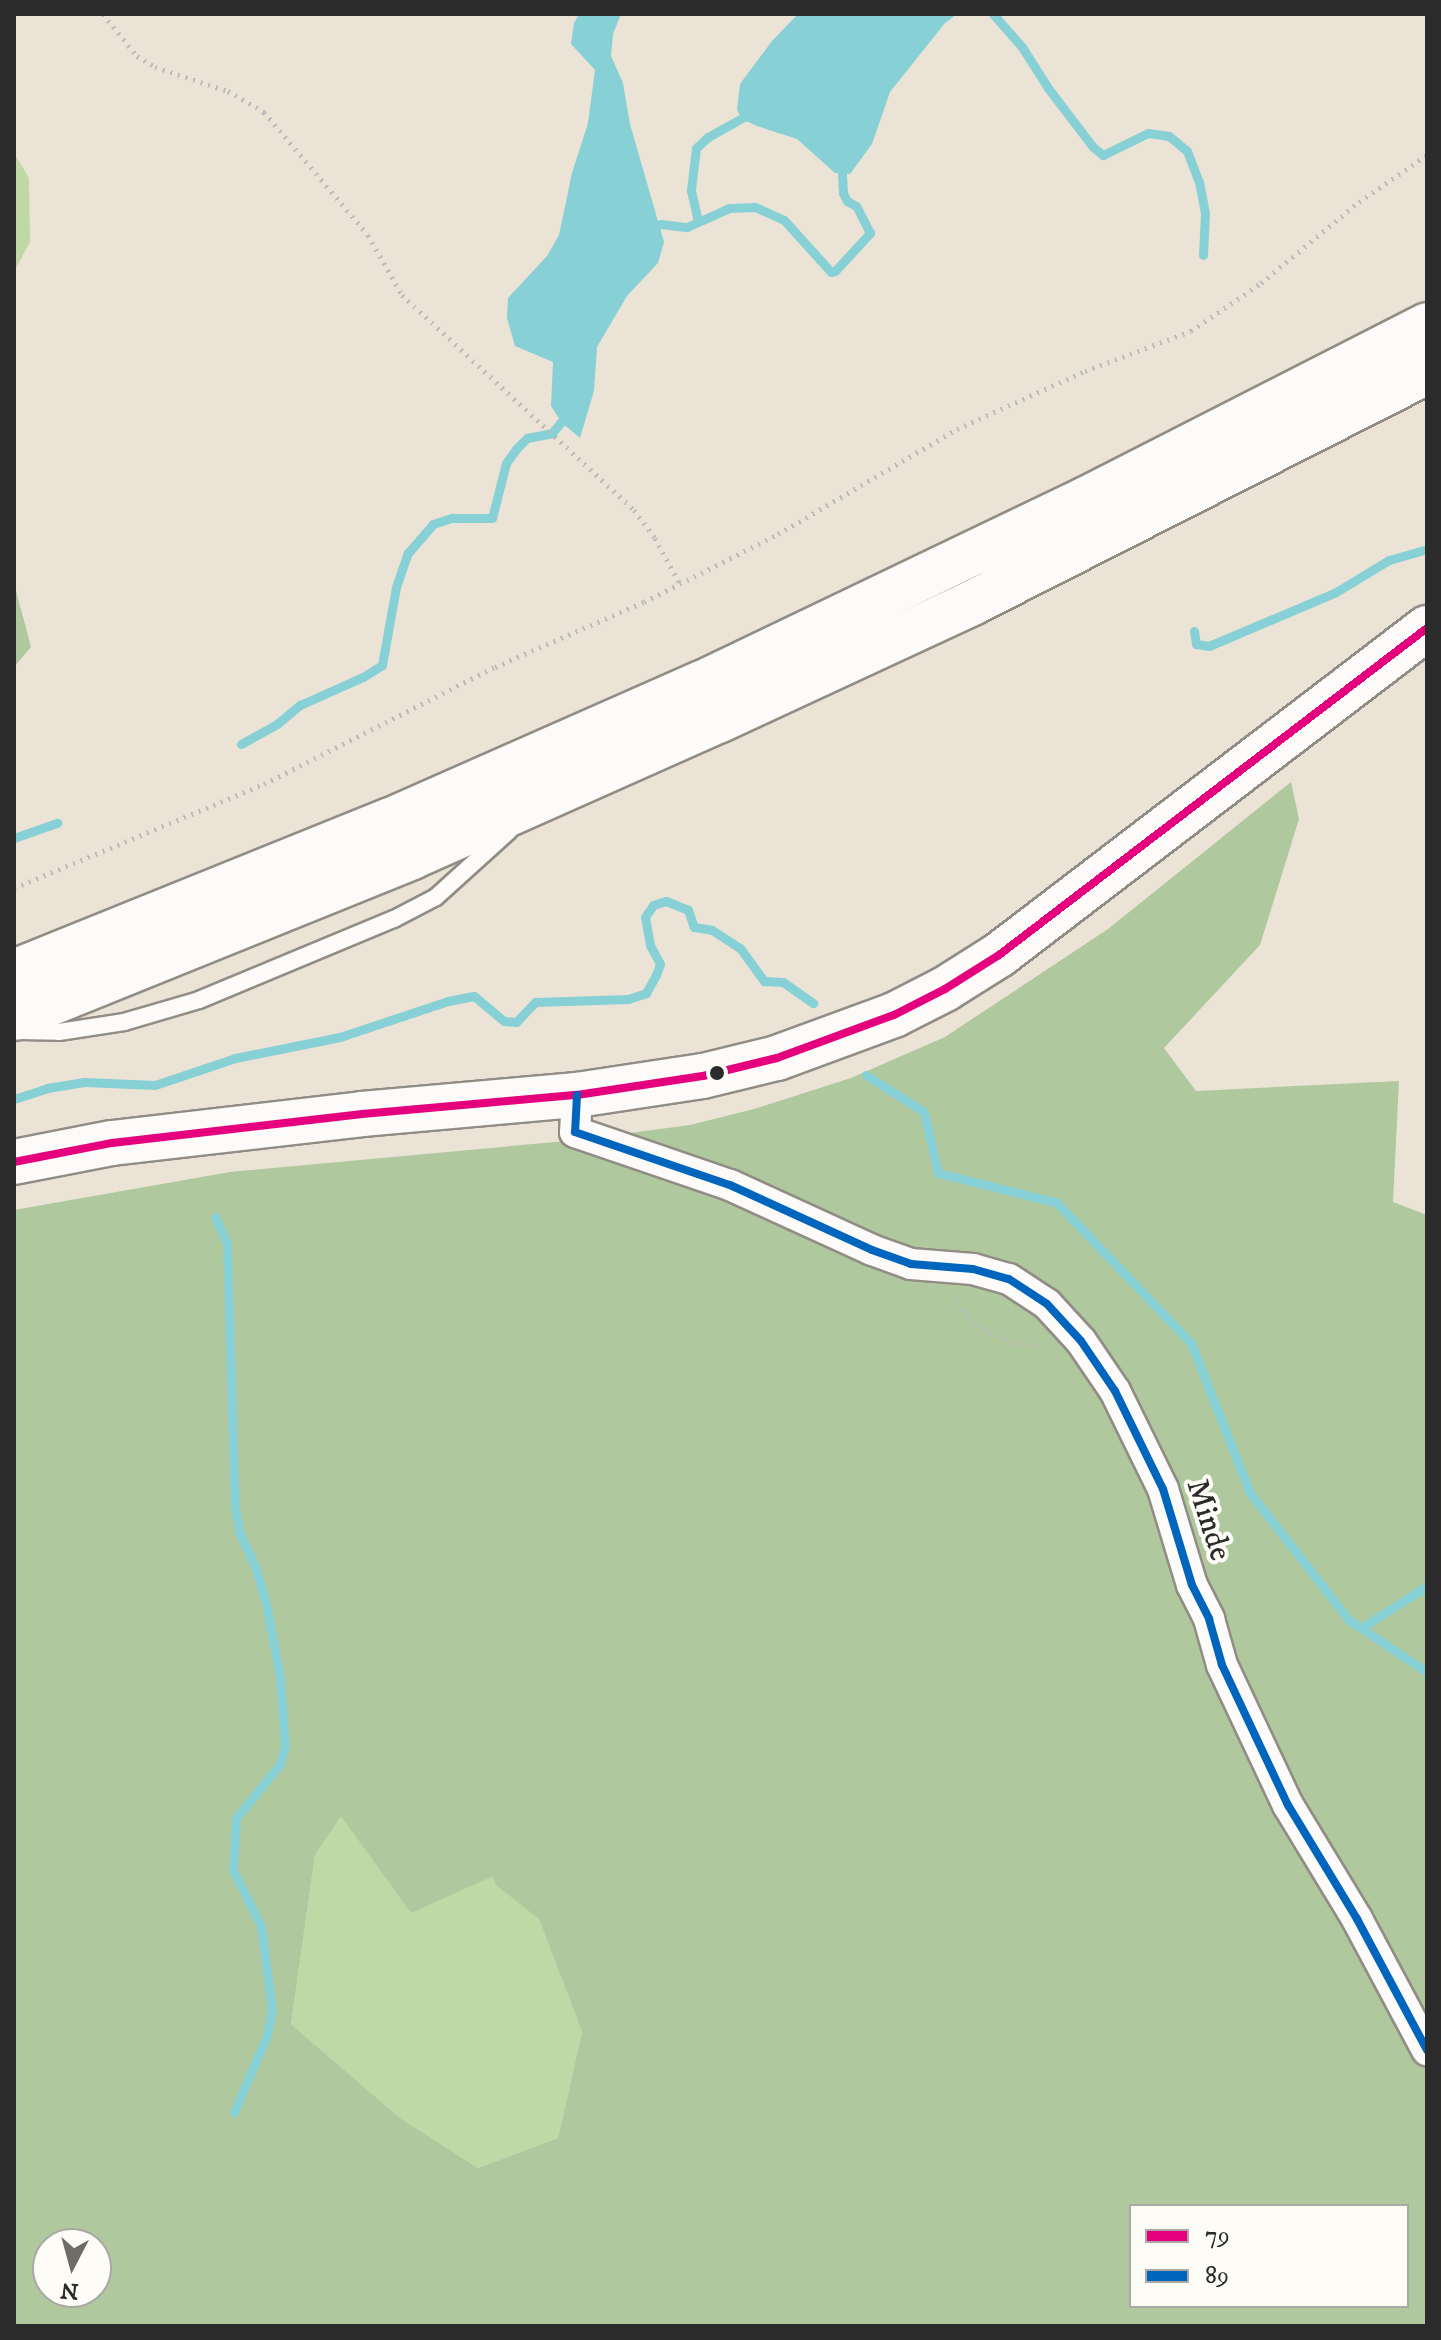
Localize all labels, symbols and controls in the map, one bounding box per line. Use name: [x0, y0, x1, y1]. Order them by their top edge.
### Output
unlabelled marker: [709, 1065, 725, 1081]
street label: Minde: [1177, 1474, 1239, 1566]
legend: [1129, 2204, 1409, 2308]
text: 79: [1205, 2221, 1230, 2251]
north arrow: [32, 2228, 112, 2308]
text: 89: [1205, 2261, 1229, 2291]
text: N: [59, 2276, 80, 2305]

